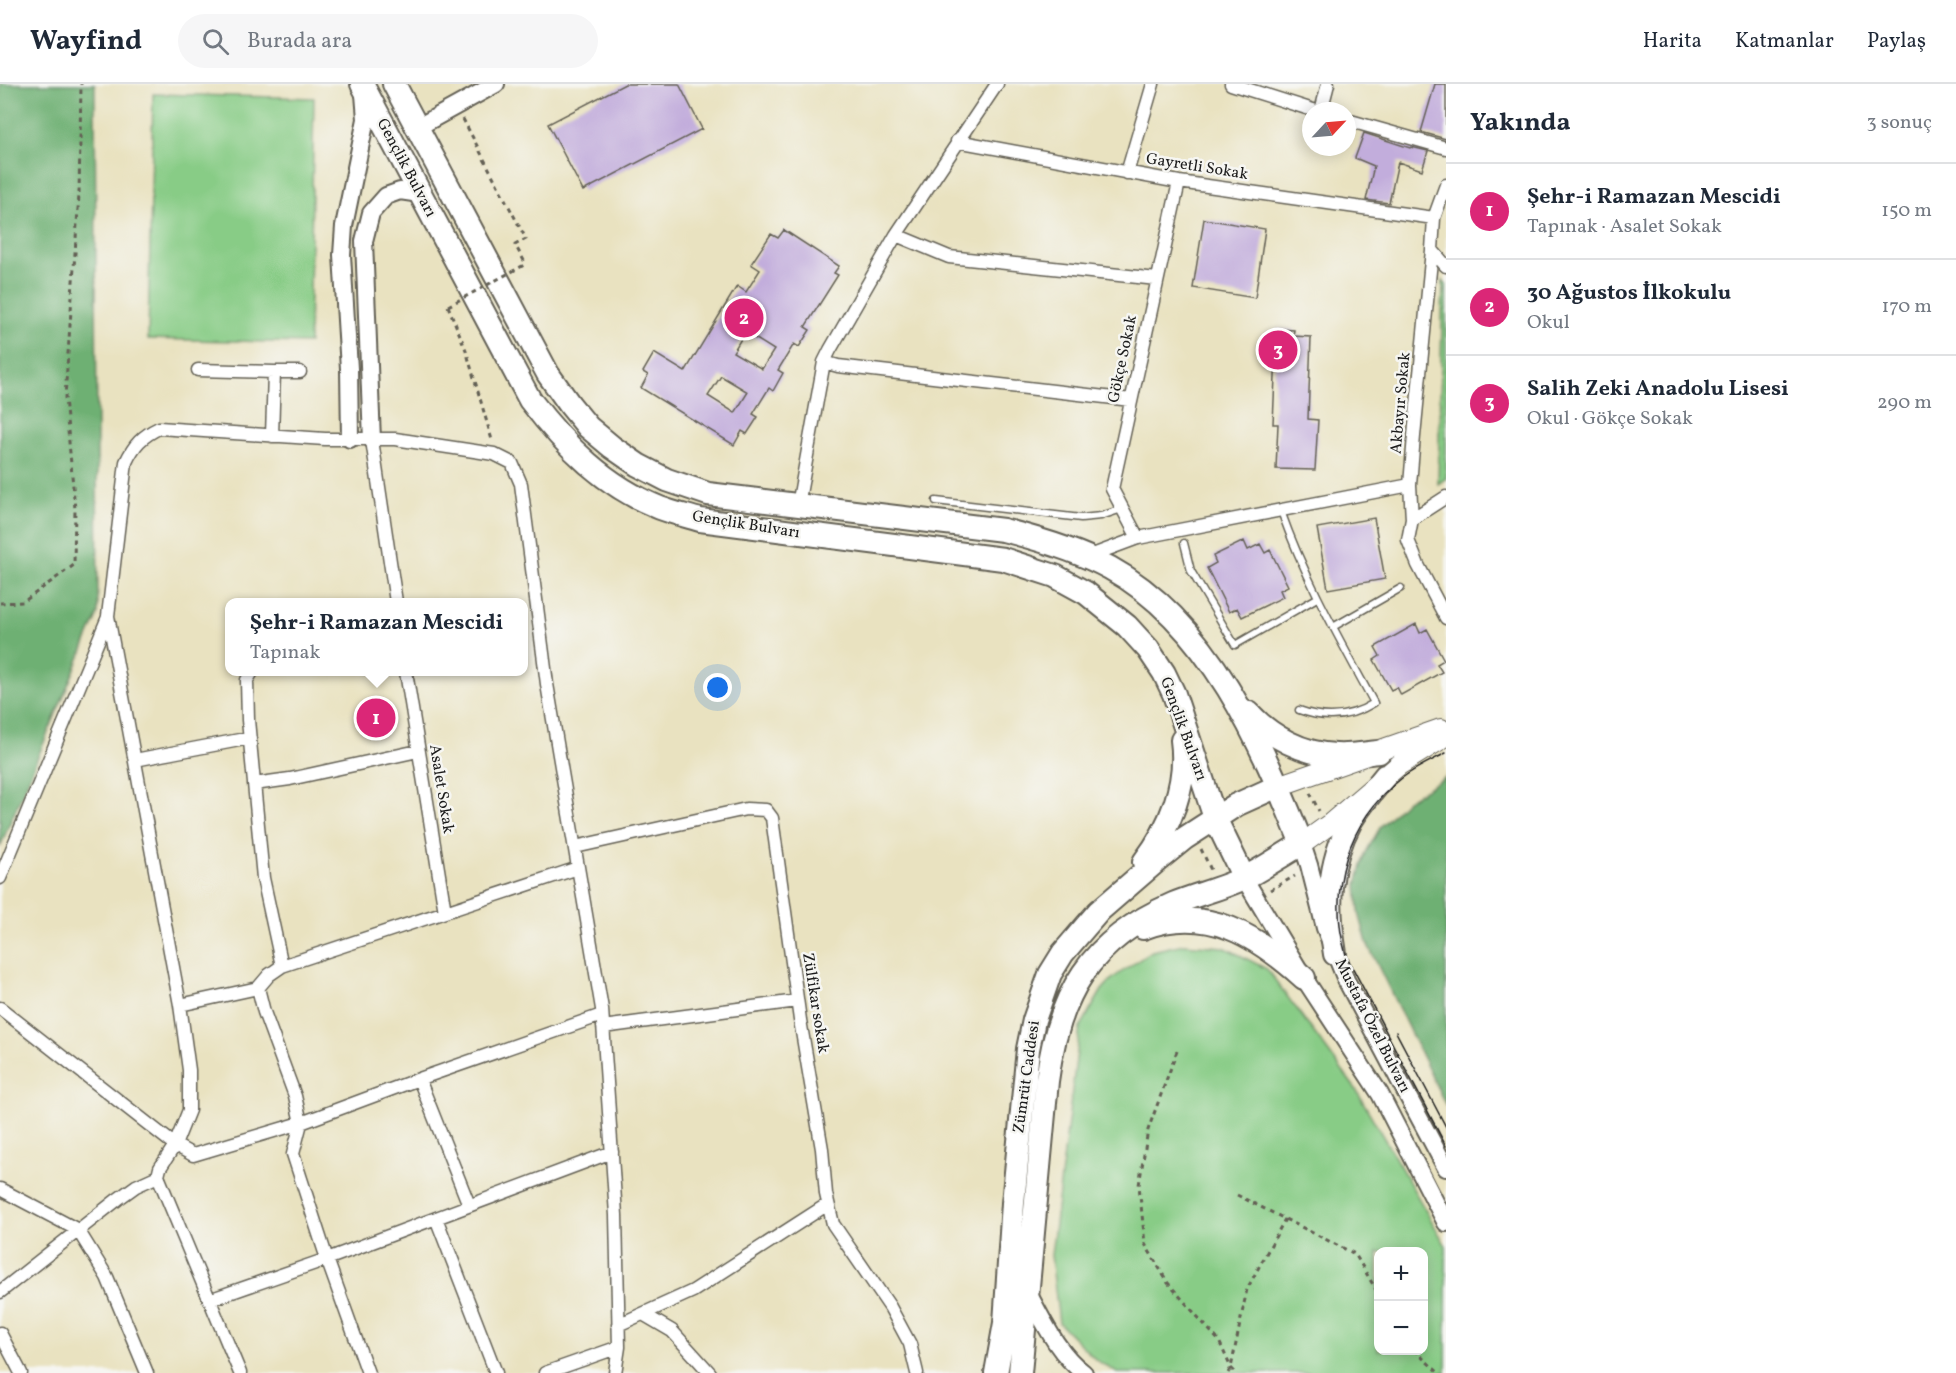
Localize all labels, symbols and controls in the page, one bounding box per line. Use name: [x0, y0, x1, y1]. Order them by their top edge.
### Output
search box: [178, 14, 598, 68]
text: Wayfind: [30, 22, 142, 61]
icon: search: [199, 25, 232, 58]
text: Burada ara: [247, 26, 352, 57]
text: Harita: [1643, 27, 1702, 56]
text: Katmanlar: [1735, 27, 1834, 56]
text: Paylaş: [1867, 27, 1926, 56]
north arrow: [1302, 102, 1356, 156]
text: Yakında: [1470, 105, 1571, 141]
text: 3 sonuç: [1866, 109, 1932, 137]
street label: Gençlik Bulvarı: [371, 115, 441, 221]
street label: Gayretli Sokak: [1144, 148, 1250, 186]
text: Şehr-i Ramazan Mescidi: [1527, 182, 1781, 213]
text: 1: [1485, 197, 1494, 225]
text: 150 m: [1881, 197, 1932, 225]
text: Tapınak · Asalet Sokak: [1527, 213, 1722, 241]
text: 30 Ağustos İlkokulu: [1527, 278, 1731, 309]
text: 2: [1484, 293, 1495, 321]
text: 170 m: [1882, 293, 1932, 321]
pin: 2: [724, 296, 764, 340]
text: Okul: [1527, 309, 1570, 337]
street label: Gökçe Sokak: [1103, 313, 1143, 405]
pin: 3: [1258, 328, 1298, 372]
street label: Akbayır Sokak: [1386, 351, 1416, 455]
text: Salih Zeki Anadolu Lisesi: [1527, 374, 1789, 405]
text: 3: [1484, 389, 1495, 417]
text: 290 m: [1877, 389, 1932, 417]
text: Okul · Gökçe Sokak: [1527, 405, 1693, 433]
street label: Gençlik Bulvarı: [691, 506, 802, 544]
popup: [225, 598, 528, 676]
text: Şehr-i Ramazan Mescidi: [250, 608, 503, 639]
text: Tapınak: [250, 639, 320, 667]
your location: [703, 673, 732, 702]
street label: Gençlik Bulvarı: [1154, 674, 1212, 784]
pin: 1: [356, 696, 395, 740]
street label: Asalet Sokak: [423, 743, 459, 835]
street label: Zülfikar sokak: [796, 951, 834, 1055]
street label: Mustafa Özel Bulvarı: [1329, 955, 1415, 1097]
street label: Zümrüt Caddesi: [1008, 1019, 1046, 1135]
map controls: [1374, 1247, 1428, 1355]
button: +: [1374, 1247, 1428, 1301]
button: −: [1374, 1301, 1428, 1355]

